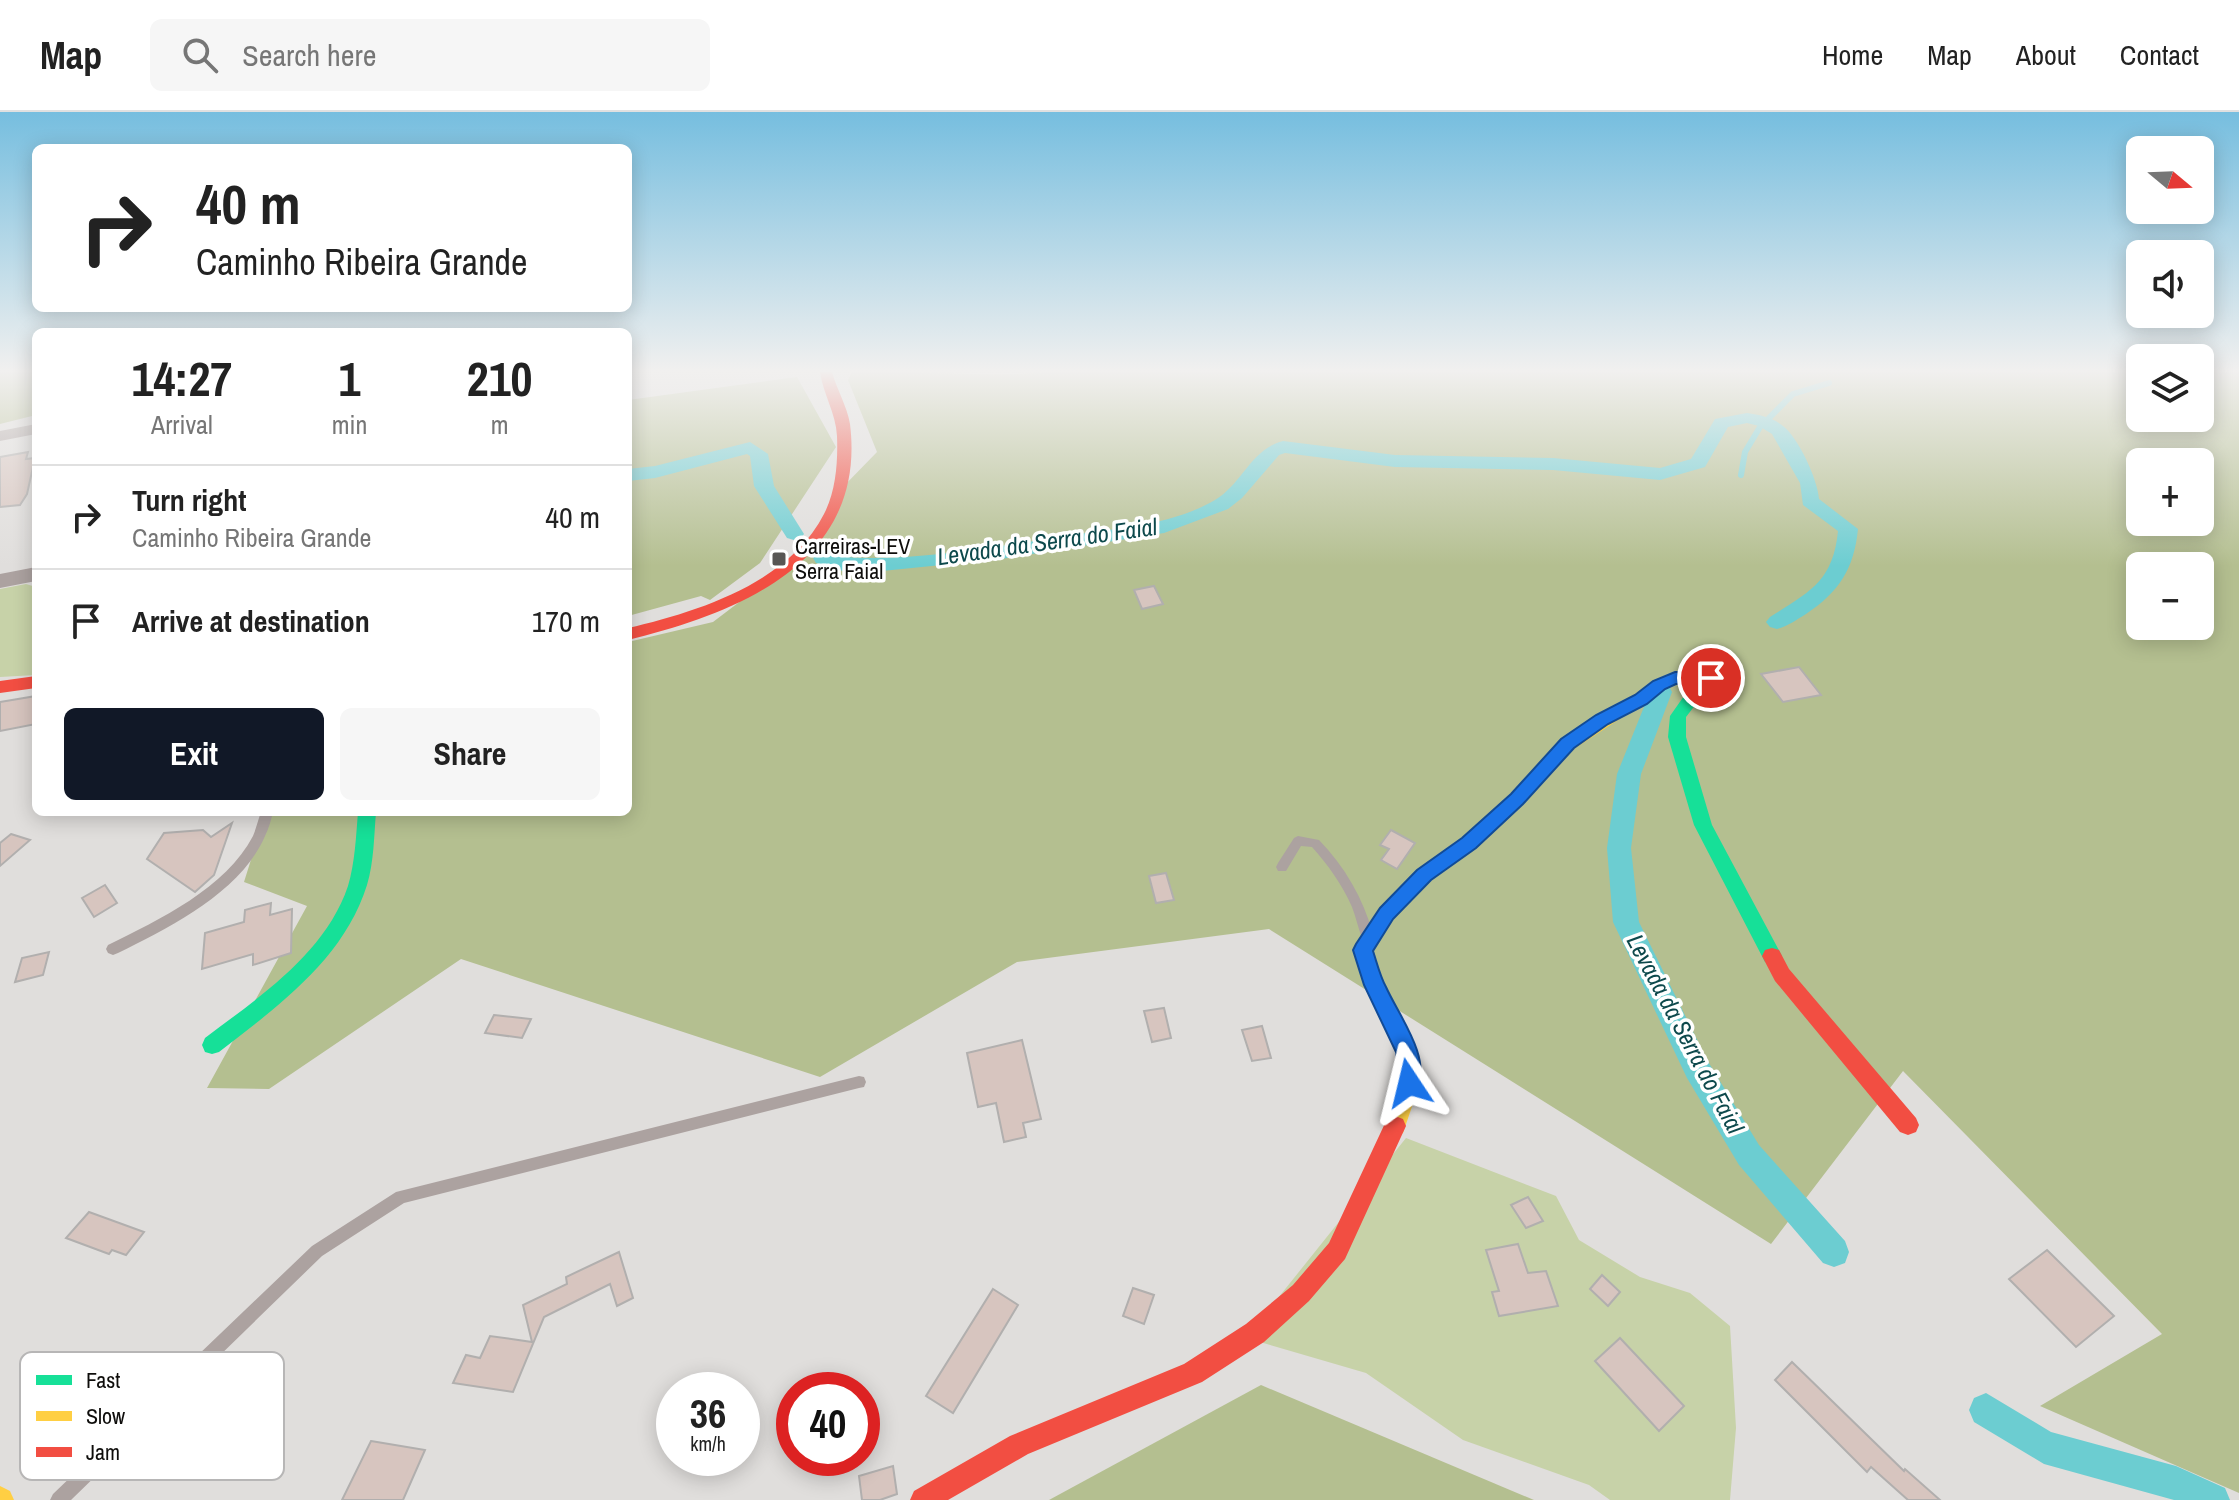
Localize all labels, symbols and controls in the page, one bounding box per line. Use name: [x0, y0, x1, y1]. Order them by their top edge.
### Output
search box: [150, 19, 710, 91]
text: Map: [40, 30, 102, 81]
icon: search: [178, 33, 222, 77]
text: Search here: [242, 35, 376, 75]
text: Home: [1822, 36, 1883, 74]
text: Map: [1927, 36, 1972, 74]
text: About: [2016, 36, 2076, 74]
text: Contact: [2120, 36, 2199, 74]
north arrow: [2126, 136, 2214, 224]
map controls: [2126, 136, 2214, 640]
text: 40 m: [196, 166, 301, 241]
icon: right: [64, 176, 168, 280]
text: Caminho Ribeira Grande: [196, 238, 527, 286]
button: sound: [2126, 240, 2214, 328]
button: layers: [2126, 344, 2214, 432]
text: 14:27: [132, 346, 232, 411]
text: 1: [339, 346, 360, 411]
text: 210: [467, 346, 532, 411]
text: Arrival: [151, 407, 213, 442]
text: min: [332, 407, 367, 442]
text: m: [491, 407, 509, 442]
button: +: [2126, 448, 2214, 536]
text: Turn right: [132, 480, 246, 520]
icon: right: [64, 495, 108, 539]
text: 40 m: [545, 497, 600, 537]
water label: Levada da Serra do Faial: [935, 510, 1159, 572]
text: Caminho Ribeira Grande: [132, 520, 371, 555]
place label: Carreiras-LEV Serra Faial: [795, 531, 910, 586]
marker: Carreiras-LEV Serra Faial: [770, 550, 788, 568]
button: −: [2126, 552, 2214, 640]
icon: arrive: [64, 599, 108, 643]
text: Arrive at destination: [132, 601, 370, 641]
text: 170 m: [532, 601, 600, 641]
pin: [1677, 644, 1745, 712]
icon: arrive: [1689, 656, 1733, 700]
button: Exit: [64, 708, 324, 800]
button: Share: [340, 708, 600, 800]
water label: Levada da Serra do Faial: [1620, 928, 1752, 1139]
position arrow: [1367, 1041, 1451, 1125]
legend: [20, 1352, 284, 1480]
text: Fast: [86, 1365, 120, 1395]
speed limit sign: 40: [776, 1372, 880, 1476]
text: 36: [690, 1387, 726, 1440]
text: Slow: [86, 1401, 125, 1431]
text: km/h: [690, 1430, 726, 1457]
text: Jam: [86, 1437, 120, 1467]

